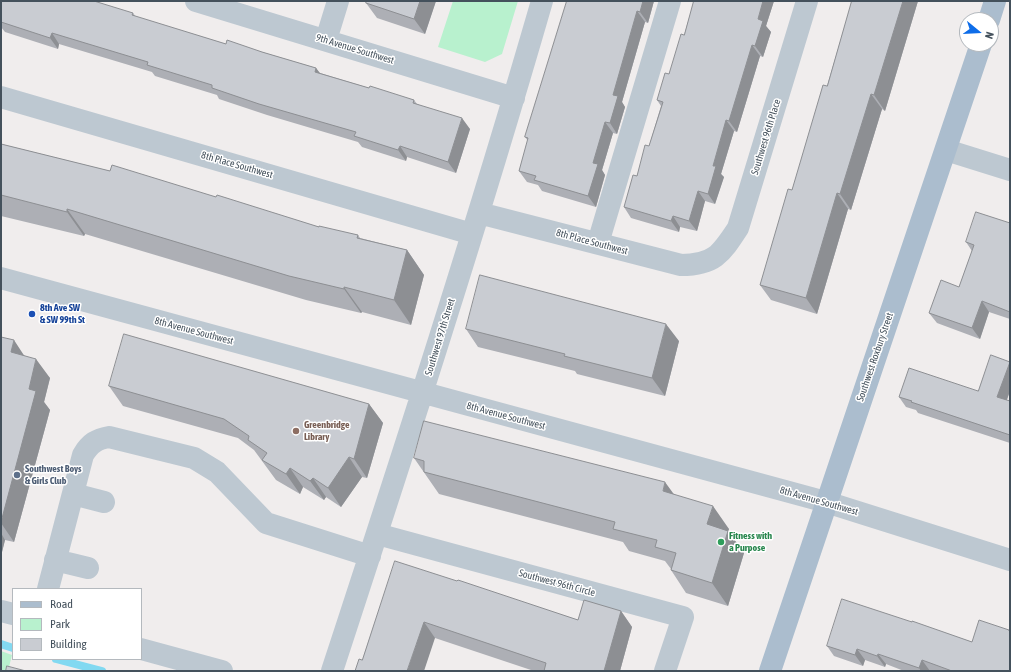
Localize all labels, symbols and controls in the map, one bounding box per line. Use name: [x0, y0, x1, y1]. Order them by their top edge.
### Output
north arrow: [959, 12, 999, 52]
text: N: [983, 30, 996, 40]
street label: 9th Avenue Southwest: [314, 31, 396, 67]
street label: Southwest 96th Place: [749, 98, 783, 176]
street label: 8th Place Southwest: [200, 149, 274, 181]
street label: 8th Place Southwest: [555, 227, 629, 257]
street label: Southwest 97th Street: [423, 297, 457, 377]
place label: 8th Ave SW & SW 99th St: [40, 302, 85, 326]
marker: 8th Ave SW & SW 99th St: [27, 309, 37, 319]
street label: Southwest Roxbury Street: [854, 311, 896, 403]
street label: 8th Avenue Southwest: [153, 315, 235, 347]
street label: 8th Avenue Southwest: [465, 400, 547, 432]
place label: Greenbridge Library: [304, 419, 349, 442]
marker: Greenbridge Library: [291, 426, 301, 436]
place label: Southwest Boys & Girls Club: [25, 463, 82, 486]
marker: Southwest Boys & Girls Club: [12, 470, 22, 480]
street label: 8th Avenue Southwest: [778, 484, 860, 518]
place label: Fitness with a Purpose: [729, 530, 772, 554]
marker: Fitness with a Purpose: [716, 537, 726, 547]
street label: Southwest 96th Circle: [517, 567, 597, 599]
legend: [12, 588, 142, 660]
text: Road: [50, 597, 73, 611]
text: Park: [50, 617, 70, 631]
text: Building: [50, 637, 87, 651]

